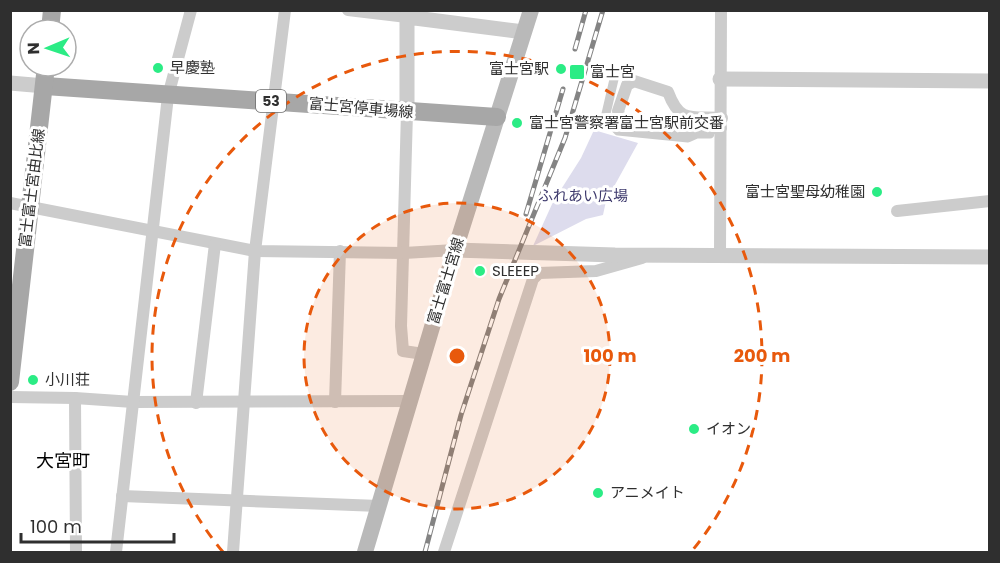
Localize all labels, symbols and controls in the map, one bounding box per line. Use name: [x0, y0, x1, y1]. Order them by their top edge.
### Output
north arrow: [18, 18, 78, 78]
text: N: [22, 42, 45, 55]
place label: 早慶塾: [170, 57, 215, 78]
place label: 富士宮駅: [489, 58, 549, 79]
marker: 早慶塾: [151, 61, 165, 75]
place label: 富士宮: [590, 61, 635, 82]
marker: 富士宮駅: [554, 62, 568, 76]
marker: 富士宮: [568, 63, 586, 81]
road number: 53: [256, 90, 286, 112]
street label: 富士宮停車場線: [308, 92, 414, 123]
place label: 富士宮警察署富士宮駅前交番: [529, 112, 724, 133]
marker: 富士宮警察署富士宮駅前交番: [510, 116, 524, 130]
street label: 富士富士宮由比線: [14, 127, 49, 249]
place label: 富士宮聖母幼稚園: [745, 181, 865, 202]
park label: ふれあい広場: [538, 185, 628, 206]
marker: 富士宮聖母幼稚園: [870, 185, 884, 199]
street label: 富士富士宮線: [422, 235, 469, 327]
place label: SLEEEP: [492, 260, 539, 281]
marker: SLEEEP: [473, 264, 487, 278]
text: 100 m: [583, 343, 637, 368]
text: 200 m: [734, 343, 790, 368]
centre of rings: [447, 346, 467, 366]
place label: 小川荘: [45, 369, 90, 390]
marker: 小川荘: [26, 373, 40, 387]
place label: イオン: [706, 418, 751, 439]
marker: イオン: [687, 422, 701, 436]
district label: 大宮町: [36, 448, 90, 473]
place label: アニメイト: [610, 482, 685, 503]
marker: アニメイト: [591, 486, 605, 500]
scale bar: [21, 506, 174, 544]
text: 100 m: [30, 514, 82, 539]

